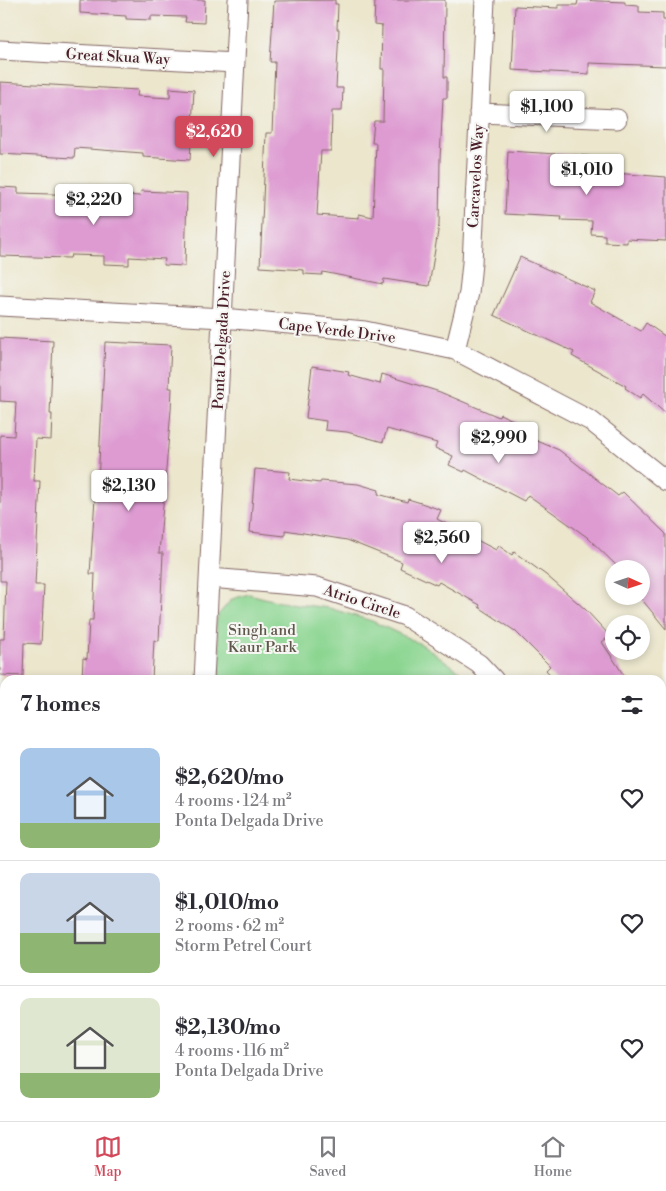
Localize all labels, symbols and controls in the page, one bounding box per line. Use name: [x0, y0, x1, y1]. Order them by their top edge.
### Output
street label: Great Skua Way: [65, 45, 171, 69]
pin: $1,100: [506, 90, 588, 133]
text: $1,100: [521, 97, 573, 117]
pin: $2,620: [173, 116, 255, 158]
text: $2,620: [186, 122, 242, 142]
street label: Carcavelos Way: [464, 123, 488, 228]
pin: $1,010: [546, 154, 628, 196]
text: $1,010: [561, 160, 613, 180]
pin: $2,220: [53, 184, 135, 226]
text: $2,220: [66, 190, 122, 210]
street label: Ponta Delgada Drive: [209, 270, 235, 410]
street label: Cape Verde Drive: [277, 314, 397, 348]
pin: $2,990: [458, 422, 540, 464]
text: $2,990: [471, 428, 527, 448]
pin: $2,130: [88, 470, 170, 512]
text: $2,130: [102, 476, 156, 496]
pin: $2,560: [401, 522, 483, 564]
text: $2,560: [414, 528, 470, 548]
north arrow: [605, 560, 650, 605]
map controls: [605, 560, 650, 660]
street label: Atrio Circle: [320, 580, 403, 623]
button: locate: [605, 615, 650, 660]
park label: Singh and Kaur Park: [228, 621, 297, 657]
icon: filters: [618, 691, 646, 719]
text: 7 homes: [20, 692, 101, 718]
text: $2,620/mo: [175, 765, 284, 791]
icon: home: [60, 768, 120, 828]
icon: heart: [618, 784, 646, 812]
text: 4 rooms · 124 m²: [175, 791, 292, 811]
text: Ponta Delgada Drive: [175, 811, 324, 831]
text: $1,010/mo: [175, 890, 279, 916]
icon: home: [60, 893, 120, 953]
icon: heart: [618, 909, 646, 937]
text: 2 rooms · 62 m²: [175, 916, 284, 936]
text: Storm Petrel Court: [175, 936, 312, 956]
text: $2,130/mo: [175, 1015, 281, 1041]
icon: home: [60, 1018, 120, 1078]
icon: heart: [618, 1034, 646, 1062]
text: 4 rooms · 116 m²: [175, 1041, 289, 1061]
text: Ponta Delgada Drive: [175, 1061, 324, 1081]
tab: Map: [94, 1133, 122, 1181]
tab: Saved: [309, 1133, 346, 1181]
tab: Home: [534, 1133, 572, 1181]

